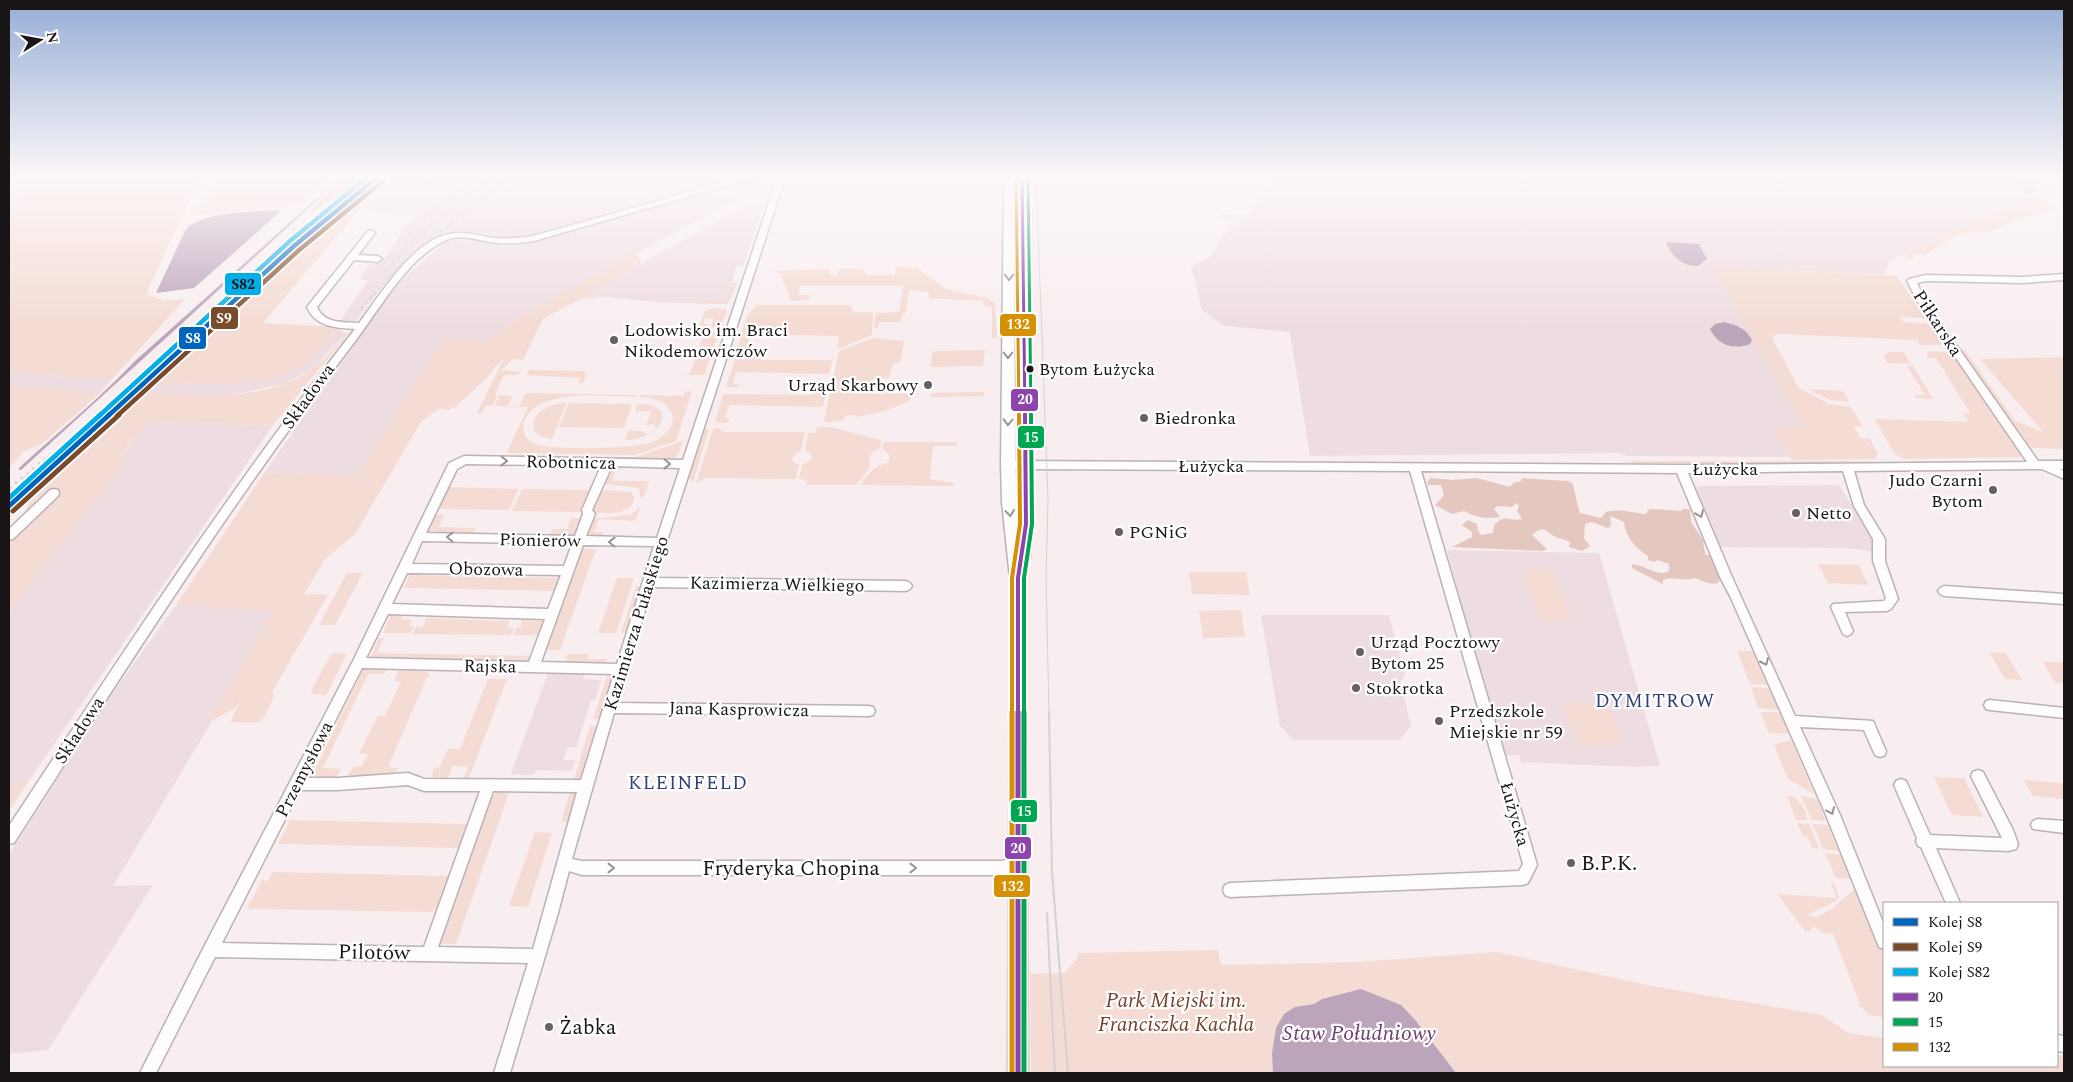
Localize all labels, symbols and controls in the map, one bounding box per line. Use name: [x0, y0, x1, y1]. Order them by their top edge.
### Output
north arrow: [15, 15, 65, 65]
text: N: [41, 30, 64, 45]
line badge: S82: [224, 272, 262, 296]
one-way arrow: [1004, 273, 1014, 281]
text: S82: [231, 274, 255, 295]
street label: Piłkarska: [1906, 285, 1969, 362]
line badge: S9: [210, 306, 239, 330]
text: S9: [216, 308, 232, 329]
line badge: 132: [999, 313, 1037, 337]
text: 132: [1006, 314, 1030, 335]
place label: Lodowisko im. Braci Nikodemowiczów: [624, 317, 788, 365]
line badge: S8: [178, 326, 207, 350]
text: S8: [185, 328, 201, 349]
marker: Lodowisko im. Braci Nikodemowiczów: [608, 334, 620, 346]
one-way arrow: [1003, 351, 1014, 359]
place label: Bytom Łużycka: [1039, 357, 1155, 383]
street label: Składowa: [275, 358, 342, 435]
marker: Bytom Łużycka: [1025, 364, 1035, 374]
place label: Urząd Skarbowy: [787, 372, 919, 399]
marker: Urząd Skarbowy: [922, 379, 934, 391]
line badge: 20: [1010, 388, 1039, 412]
text: 20: [1017, 389, 1033, 410]
place label: Biedronka: [1154, 405, 1236, 432]
marker: Biedronka: [1138, 412, 1150, 424]
one-way arrow: [1003, 418, 1013, 426]
line badge: 15: [1017, 425, 1045, 449]
text: 15: [1023, 427, 1039, 448]
street label: Robotnicza: [526, 448, 616, 477]
street label: Łużycka: [1178, 453, 1244, 480]
one-way arrow: [500, 456, 508, 466]
street label: Łużycka: [1692, 456, 1758, 483]
one-way arrow: [663, 458, 671, 469]
place label: Judo Czarni Bytom: [1888, 467, 1983, 515]
marker: Judo Czarni Bytom: [1987, 484, 1999, 496]
place label: Netto: [1806, 500, 1852, 527]
marker: Netto: [1790, 507, 1802, 519]
one-way arrow: [1694, 509, 1704, 518]
one-way arrow: [1004, 510, 1015, 518]
place label: PGNiG: [1129, 519, 1188, 546]
street label: Pionierów: [499, 526, 582, 555]
marker: PGNiG: [1113, 526, 1125, 538]
one-way arrow: [446, 532, 454, 543]
street label: Kazimierza Pułaskiego: [597, 533, 676, 714]
one-way arrow: [608, 537, 616, 547]
street label: Obozowa: [448, 555, 524, 584]
street label: Kazimierza Wielkiego: [689, 569, 865, 600]
place label: Urząd Pocztowy Bytom 25: [1370, 629, 1501, 677]
marker: Urząd Pocztowy Bytom 25: [1354, 646, 1366, 658]
street label: Rajska: [463, 653, 517, 680]
one-way arrow: [1759, 657, 1770, 666]
place label: Stokrotka: [1366, 675, 1444, 702]
marker: Stokrotka: [1350, 682, 1362, 694]
district label: DYMITROW: [1595, 687, 1715, 716]
street label: Składowa: [47, 691, 111, 769]
street label: Jana Kasprowicza: [669, 695, 810, 724]
place label: Przedszkole Miejskie nr 59: [1449, 698, 1563, 746]
marker: Przedszkole Miejskie nr 59: [1433, 715, 1445, 727]
street label: Przemysłowa: [269, 716, 340, 822]
district label: KLEINFELD: [628, 769, 748, 798]
street label: Łużycka: [1492, 779, 1537, 850]
line badge: 15: [1010, 799, 1038, 823]
text: 15: [1016, 801, 1032, 822]
one-way arrow: [1824, 806, 1835, 815]
line badge: 20: [1004, 836, 1032, 860]
text: 20: [1010, 838, 1026, 859]
place label: B.P.K.: [1581, 848, 1637, 880]
street label: Fryderyka Chopina: [702, 853, 881, 885]
marker: B.P.K.: [1565, 857, 1577, 869]
one-way arrow: [607, 863, 615, 873]
one-way arrow: [910, 863, 917, 873]
line badge: 132: [993, 874, 1031, 898]
text: 132: [1000, 876, 1024, 897]
legend: [1883, 902, 2058, 1067]
text: Kolej S8: [1928, 911, 1982, 934]
street label: Pilotów: [338, 936, 411, 970]
text: Kolej S9: [1928, 936, 1982, 959]
text: Kolej S82: [1928, 961, 1990, 984]
park label: Park Miejski im. Franciszka Kachla: [1098, 985, 1254, 1041]
text: 20: [1928, 986, 1943, 1009]
text: 15: [1928, 1011, 1943, 1034]
place label: Żabka: [559, 1012, 617, 1044]
water label: Staw Południowy: [1282, 1017, 1436, 1050]
marker: Żabka: [543, 1021, 555, 1033]
text: 132: [1928, 1036, 1951, 1059]

